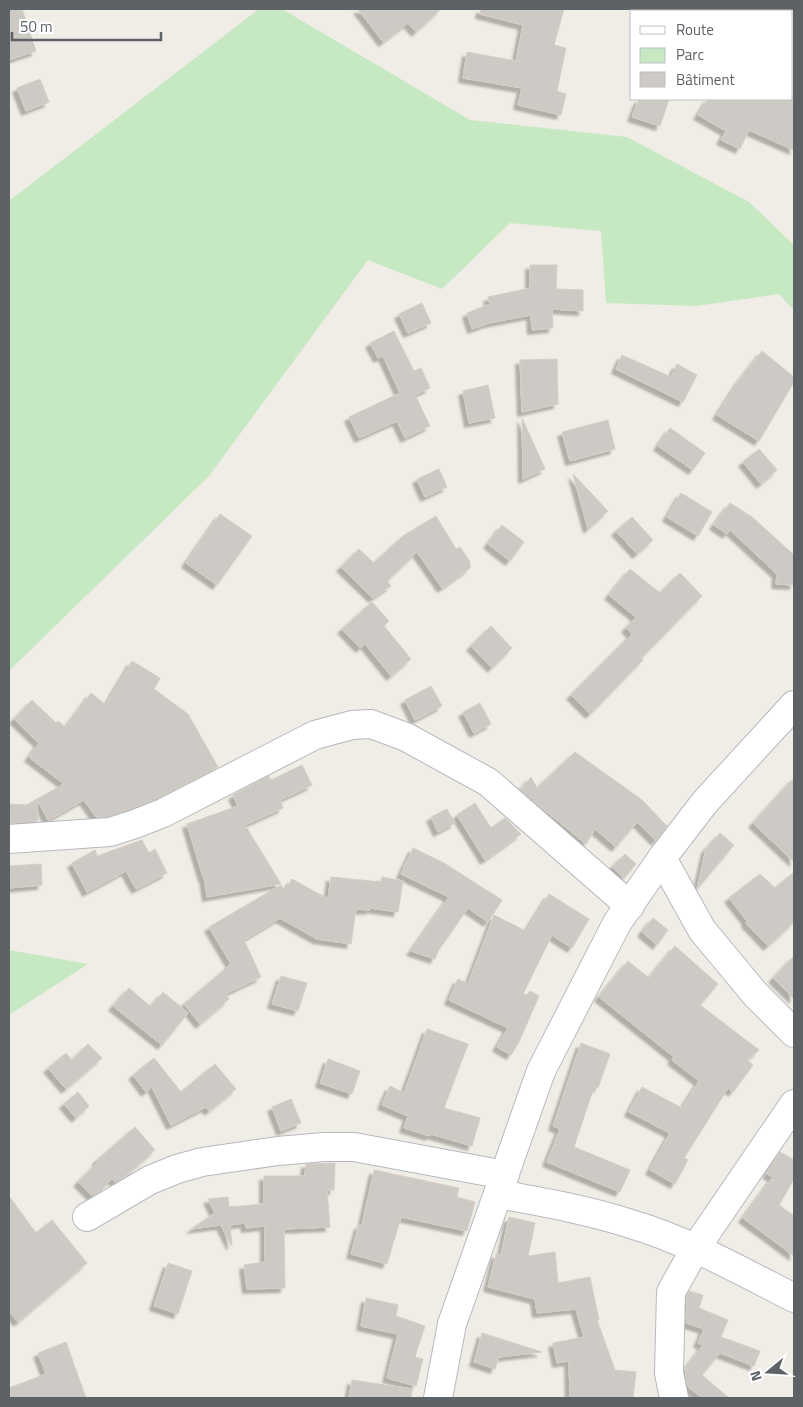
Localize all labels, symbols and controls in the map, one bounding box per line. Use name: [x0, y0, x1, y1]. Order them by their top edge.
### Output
scale bar: [12, 10, 161, 42]
legend: [630, 10, 793, 100]
text: 50 m: [20, 15, 53, 38]
text: Route: [676, 18, 714, 41]
text: Parc: [676, 43, 704, 66]
text: Bâtiment: [676, 68, 735, 91]
north arrow: [743, 1347, 793, 1397]
text: N: [744, 1368, 767, 1384]

